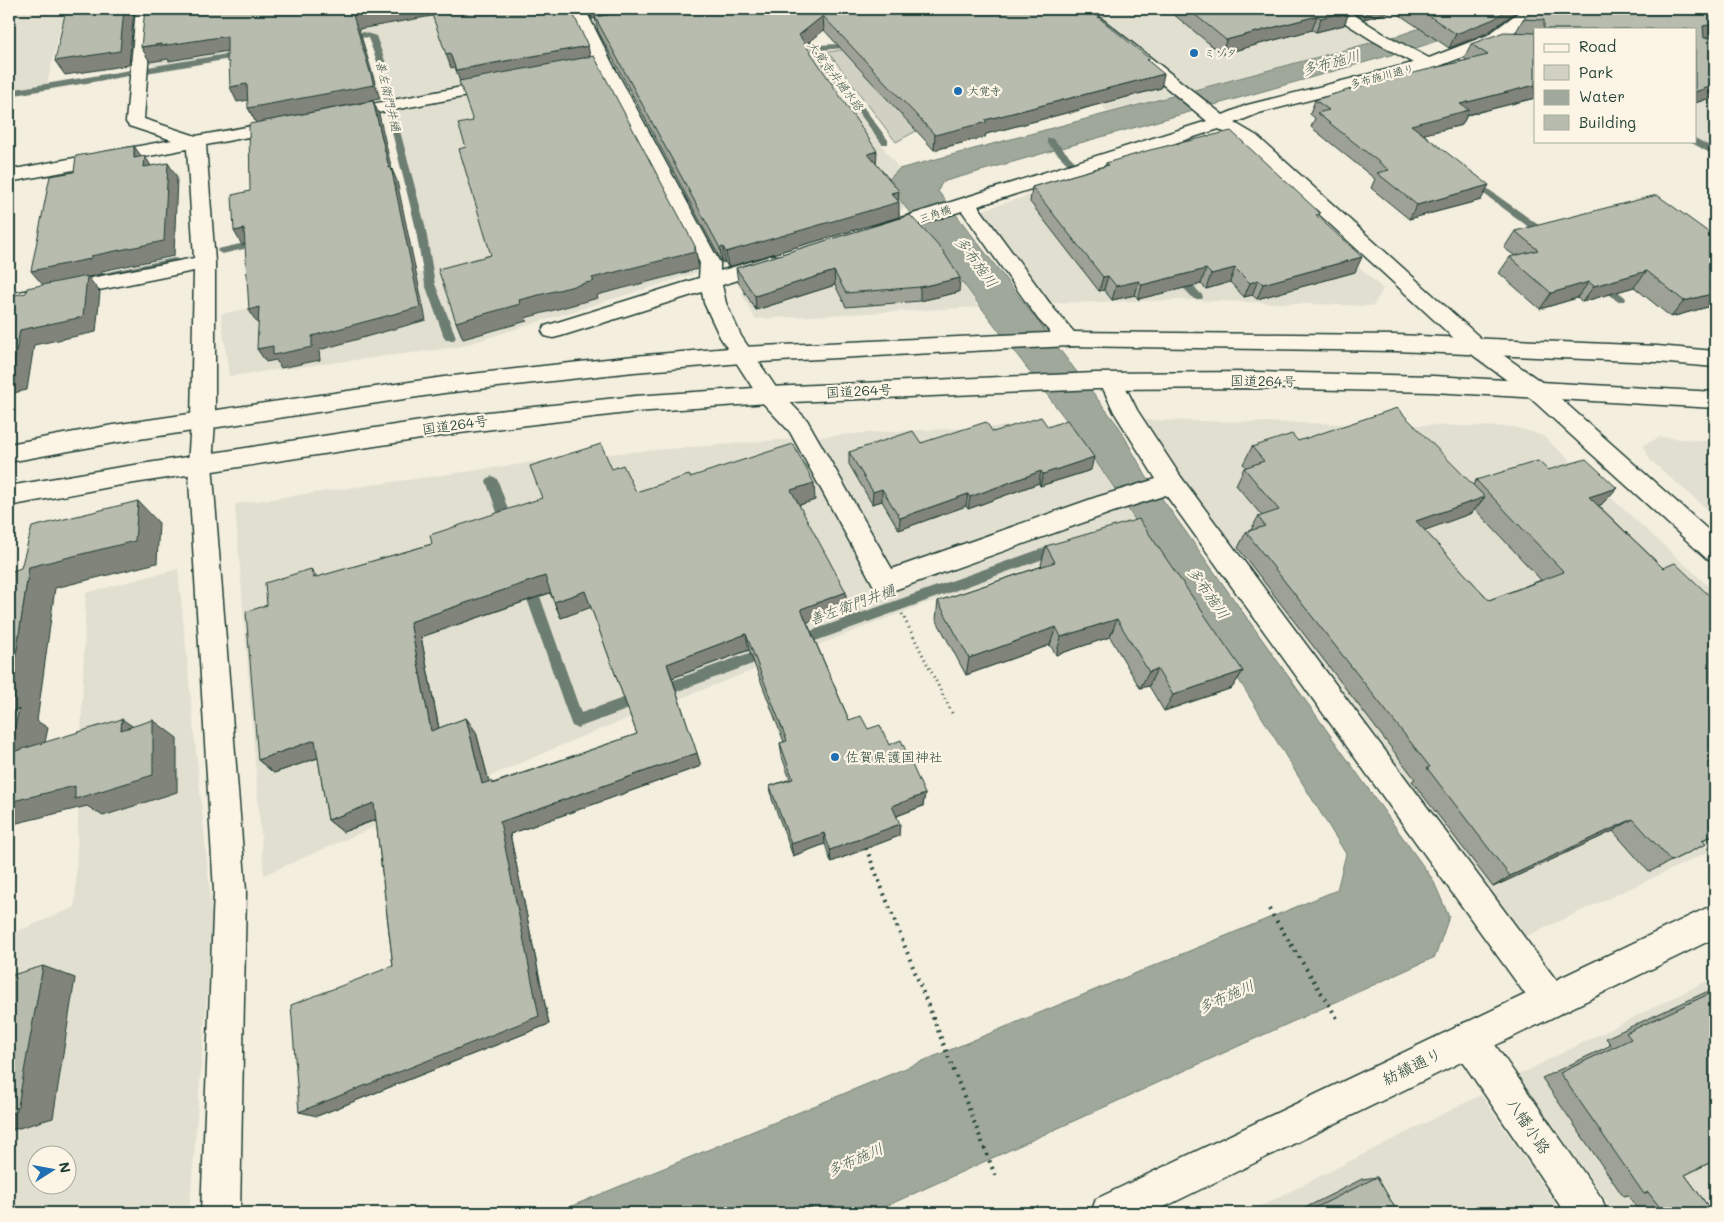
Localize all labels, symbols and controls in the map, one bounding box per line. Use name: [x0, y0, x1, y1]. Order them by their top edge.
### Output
legend: [1534, 28, 1696, 142]
text: Road: [1579, 36, 1616, 56]
water label: 大覚寺井樋水路: [804, 37, 868, 115]
place label: ミゾタ: [1204, 45, 1237, 60]
water label: 多布施川: [1299, 45, 1362, 79]
marker: ミゾタ: [1188, 47, 1200, 59]
water label: 善左衛門井樋: [373, 59, 405, 134]
street label: 多布施川通り: [1348, 60, 1416, 91]
text: Park: [1579, 62, 1613, 82]
place label: 大覚寺: [968, 83, 1001, 98]
marker: 大覚寺: [952, 85, 964, 97]
text: Water: [1579, 86, 1625, 106]
text: Building: [1579, 112, 1636, 132]
street label: 三角橋: [917, 201, 953, 226]
water label: 多布施川: [951, 231, 1003, 291]
street label: 国道264号: [1230, 370, 1296, 391]
street label: 国道264号: [825, 379, 893, 402]
street label: 国道264号: [421, 410, 489, 439]
water label: 多布施川: [1183, 562, 1234, 623]
water label: 善左衛門井樋: [806, 579, 898, 629]
place label: 佐賀県護国神社: [845, 747, 943, 766]
marker: 佐賀県護国神社: [829, 751, 841, 763]
water label: 多布施川: [1194, 975, 1257, 1017]
street label: 紡績通り: [1378, 1042, 1445, 1089]
street label: 八幡小路: [1503, 1093, 1556, 1158]
water label: 多布施川: [823, 1138, 886, 1180]
north arrow: [28, 1144, 78, 1194]
text: N: [55, 1160, 76, 1174]

